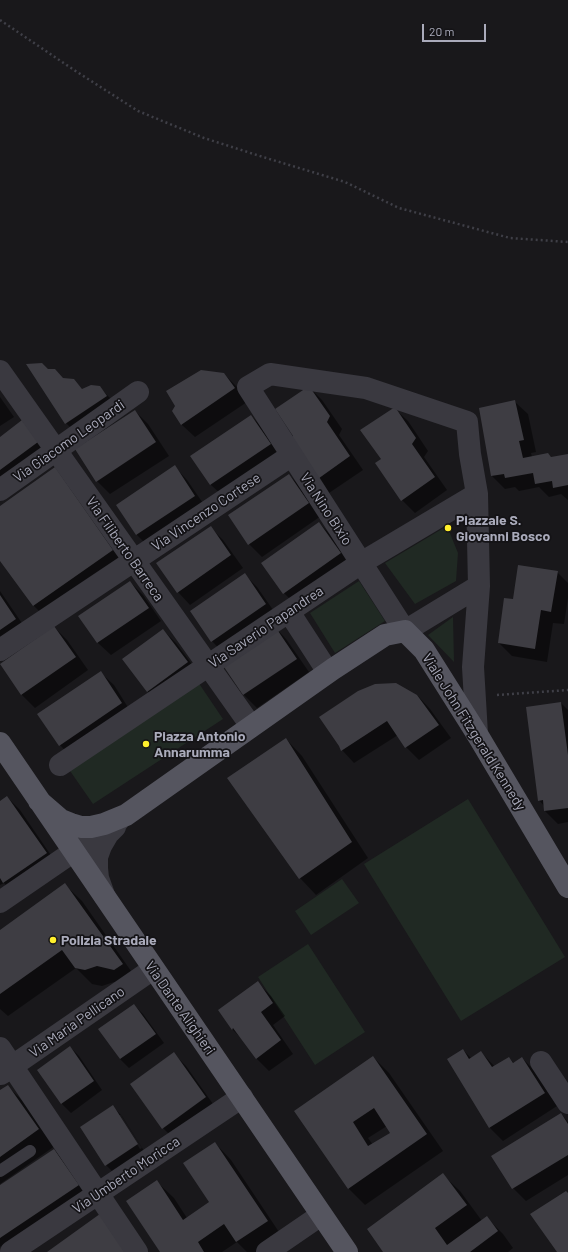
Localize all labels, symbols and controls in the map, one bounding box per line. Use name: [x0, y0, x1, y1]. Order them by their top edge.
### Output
scale bar: [424, 16, 488, 42]
text: 20 m: [429, 24, 455, 38]
street label: Via Giacomo Leopardi: [10, 396, 128, 486]
street label: Via Vincenzo Cortese: [148, 469, 264, 555]
street label: Via Nino Bixio: [296, 470, 356, 548]
street label: Via Filiberto Barreca: [83, 494, 167, 604]
place label: Piazzale S. Giovanni Bosco: [456, 512, 550, 544]
marker: Piazzale S. Giovanni Bosco: [443, 523, 453, 533]
street label: Via Saverio Papandrea: [205, 582, 327, 672]
street label: Viale John Fitzgerald Kennedy: [419, 650, 529, 814]
place label: Piazza Antonio Annarumma: [154, 728, 245, 760]
marker: Piazza Antonio Annarumma: [141, 739, 151, 749]
place label: Polizia Stradale: [61, 932, 157, 948]
marker: Polizia Stradale: [48, 935, 58, 945]
street label: Via Dante Alighieri: [142, 958, 218, 1058]
street label: Via Maria Pellicano: [26, 983, 128, 1061]
street label: Via Umberto Moricca: [69, 1133, 183, 1217]

